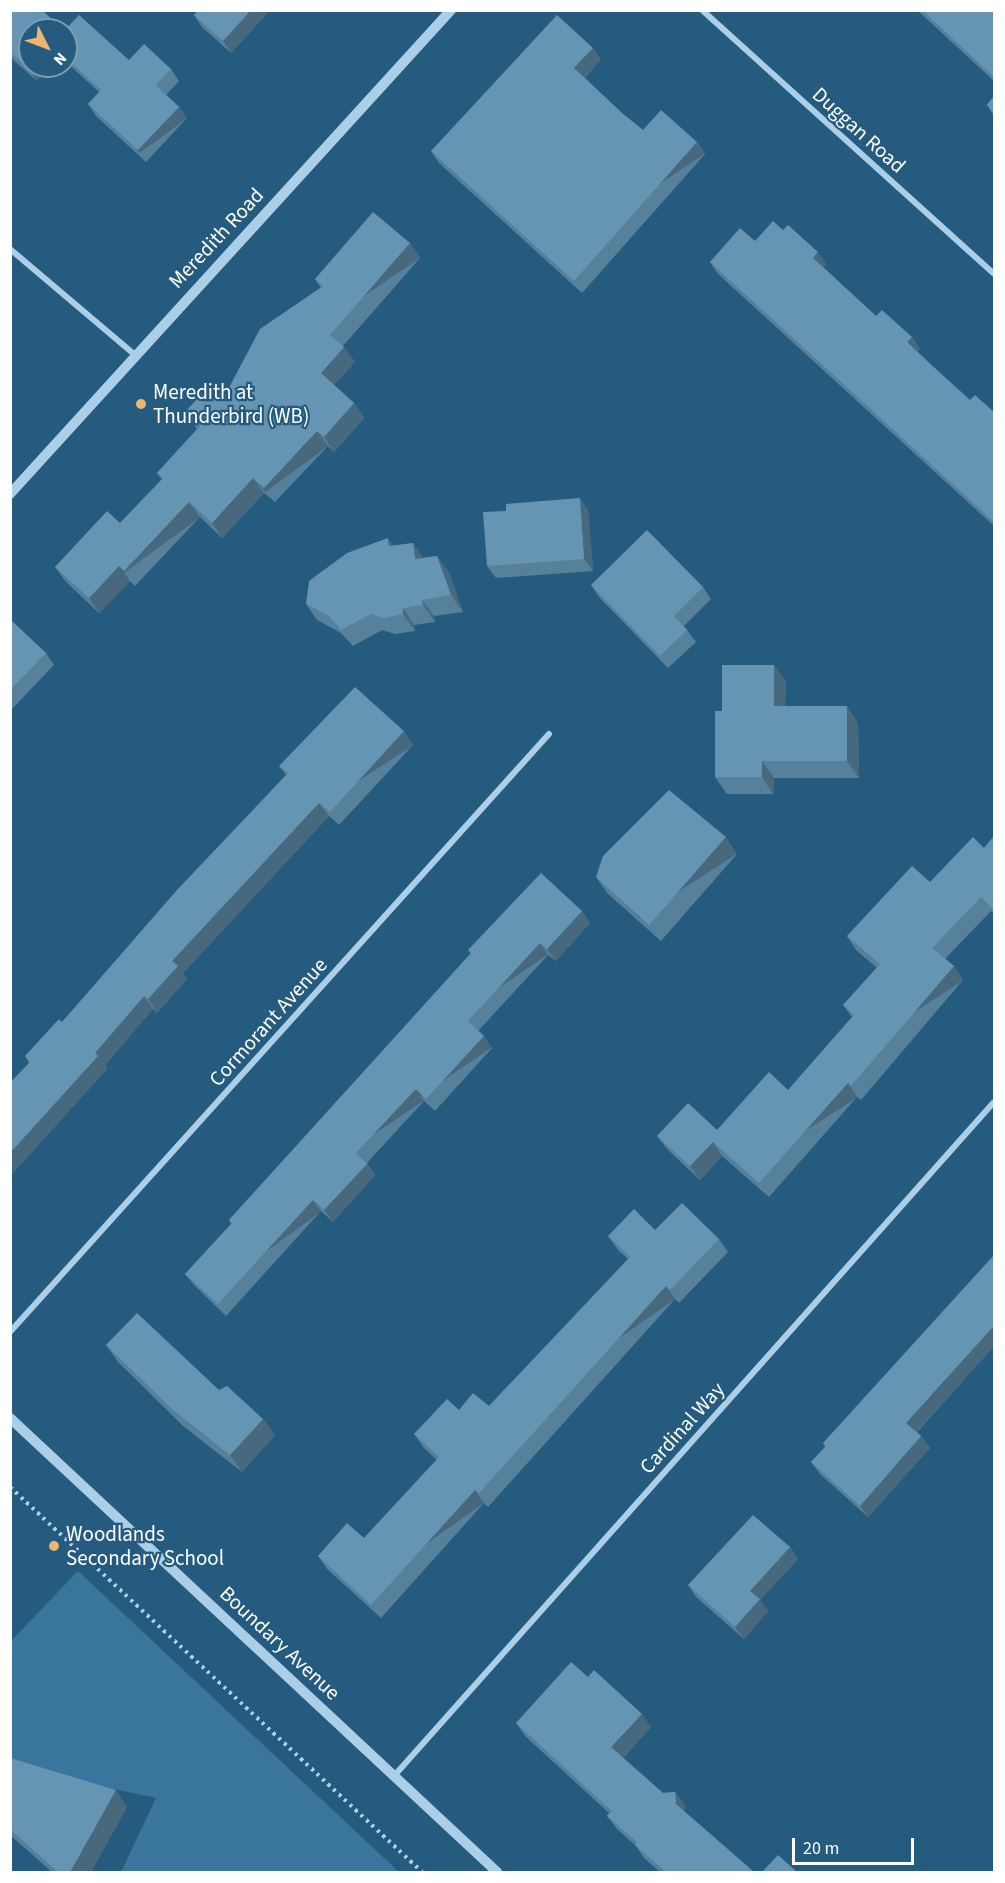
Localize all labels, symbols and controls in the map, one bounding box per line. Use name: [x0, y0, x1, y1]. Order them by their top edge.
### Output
north arrow: [18, 18, 78, 78]
text: N: [48, 47, 72, 70]
street label: Duggan Road: [807, 82, 911, 178]
street label: Meredith Road: [163, 183, 269, 293]
place label: Meredith at Thunderbird (WB): [153, 379, 309, 429]
marker: Meredith at Thunderbird (WB): [134, 397, 148, 411]
street label: Cormorant Avenue: [204, 953, 332, 1091]
street label: Cardinal Way: [634, 1377, 730, 1479]
place label: Woodlands Secondary School: [66, 1521, 224, 1571]
marker: Woodlands Secondary School: [47, 1539, 61, 1553]
street label: Boundary Avenue: [215, 1581, 345, 1705]
scale bar: [795, 1826, 916, 1864]
text: 20 m: [803, 1836, 839, 1861]

